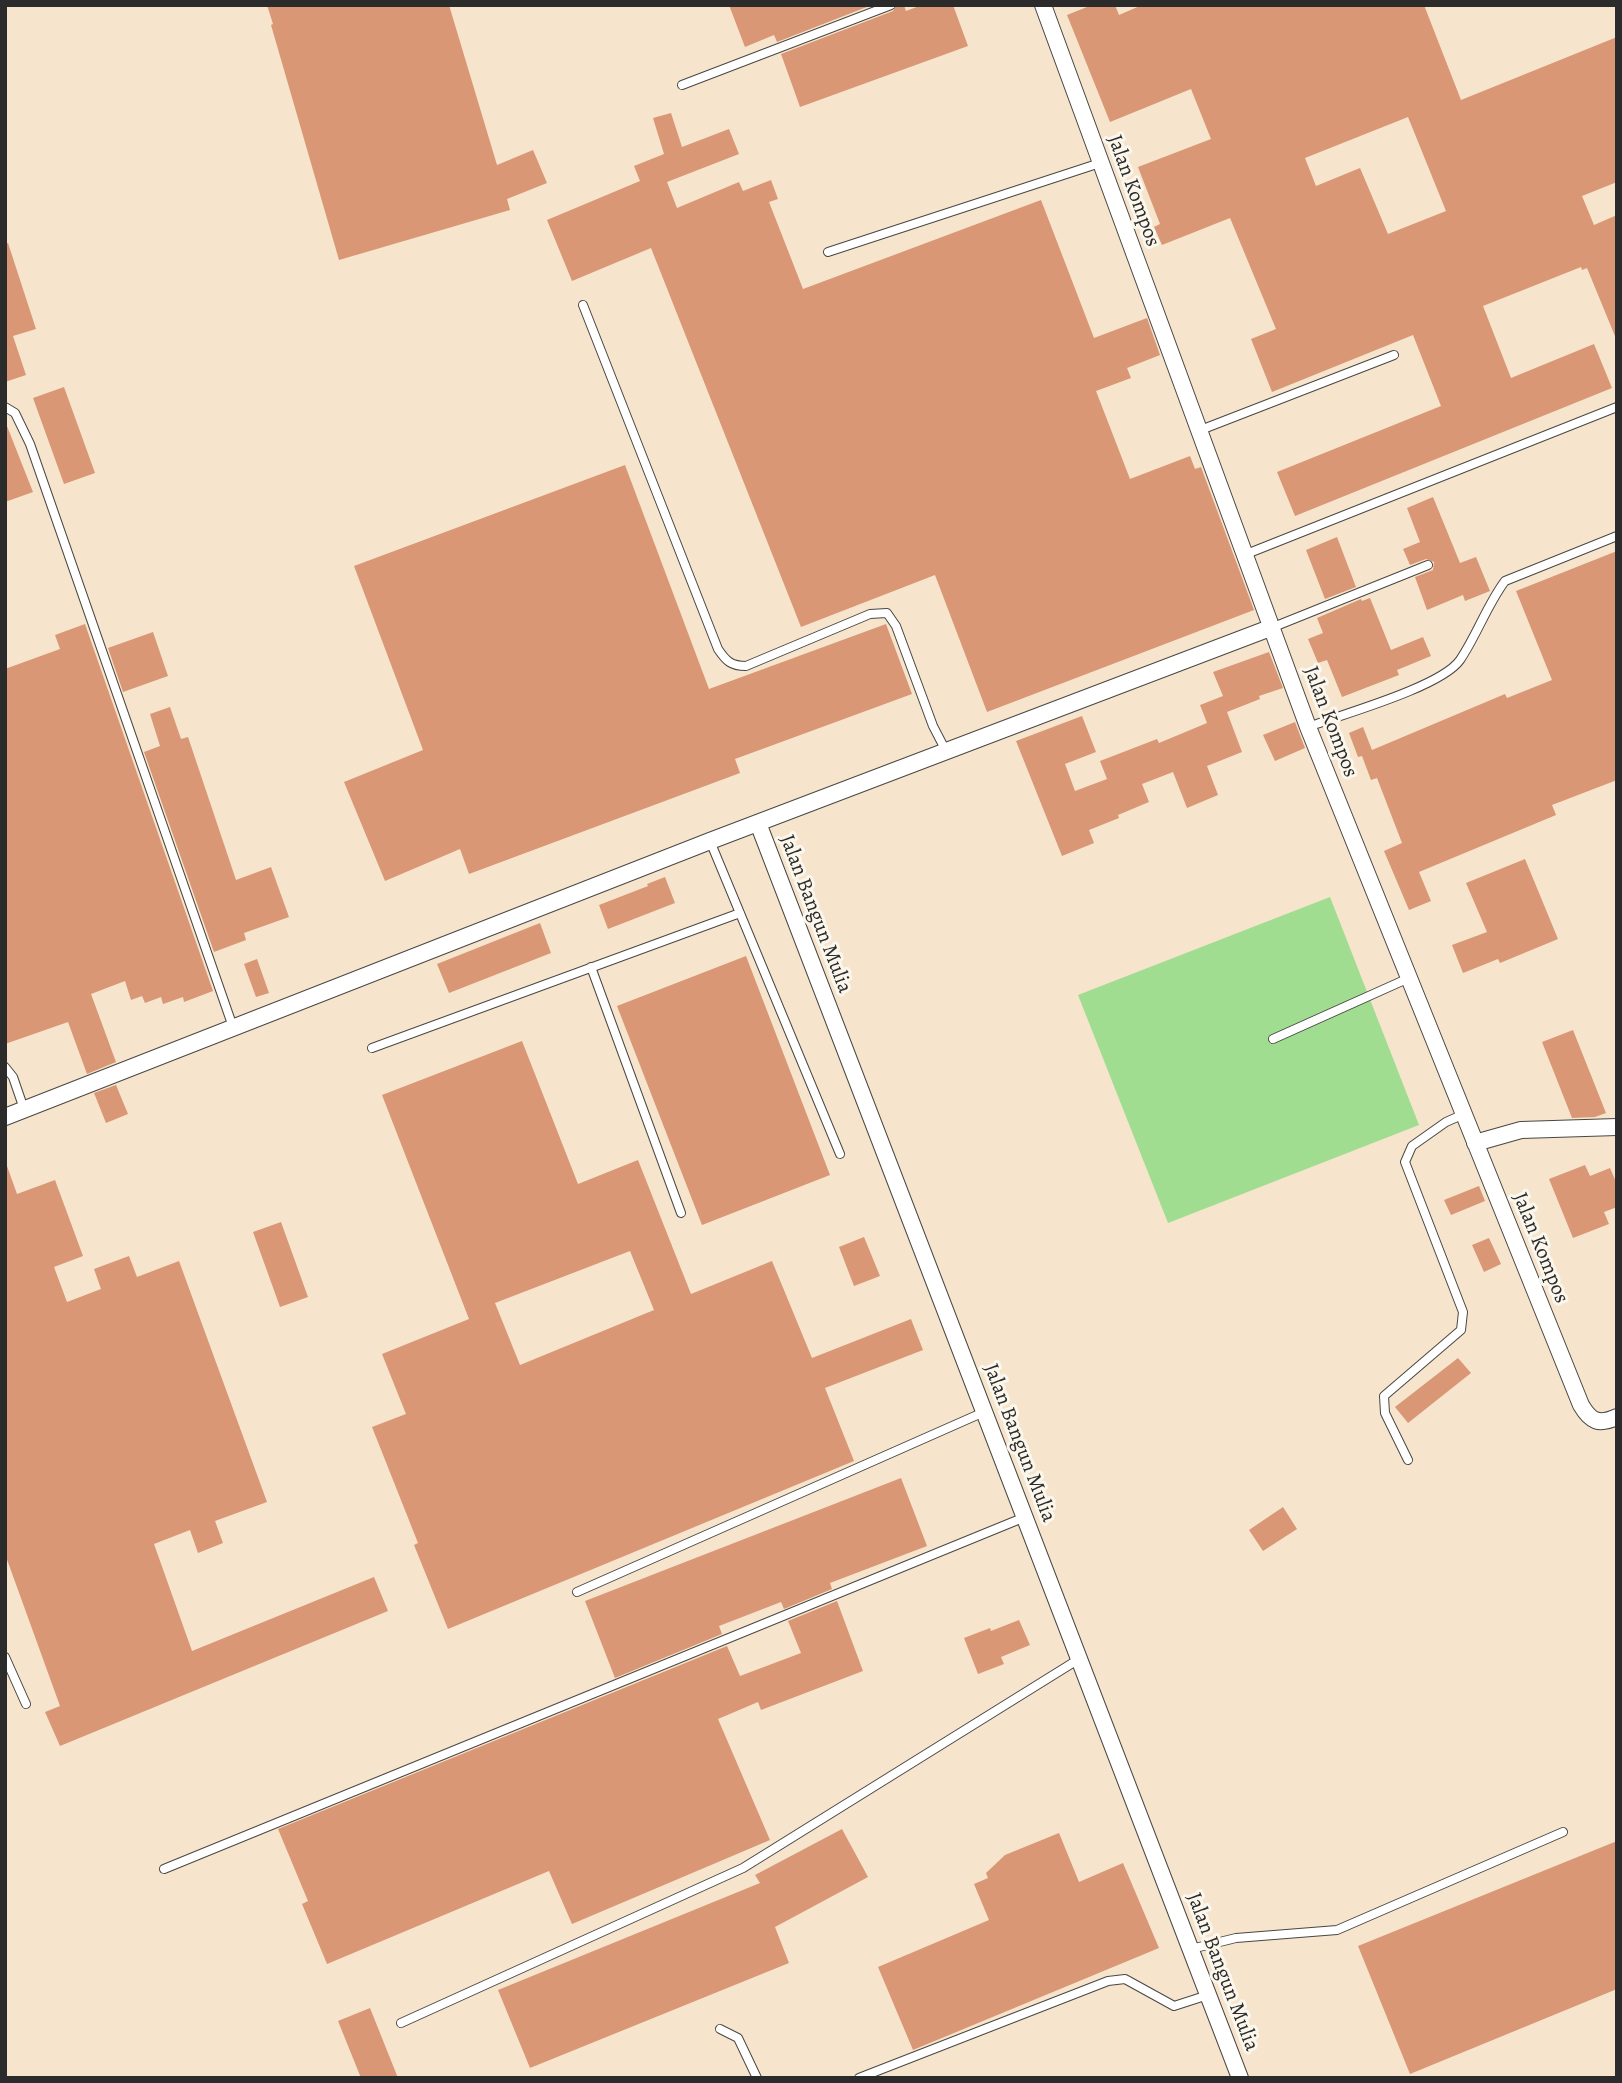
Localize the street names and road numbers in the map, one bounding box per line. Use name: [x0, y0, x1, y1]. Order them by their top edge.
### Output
street label: Jalan Kompos: [1101, 132, 1165, 250]
street label: Jalan Kompos: [1297, 663, 1363, 781]
street label: Jalan Bangun Mulia: [773, 831, 857, 997]
street label: Jalan Kompos: [1506, 1189, 1574, 1307]
street label: Jalan Bangun Mulia: [977, 1360, 1061, 1526]
street label: Jalan Bangun Mulia: [1180, 1889, 1264, 2055]

